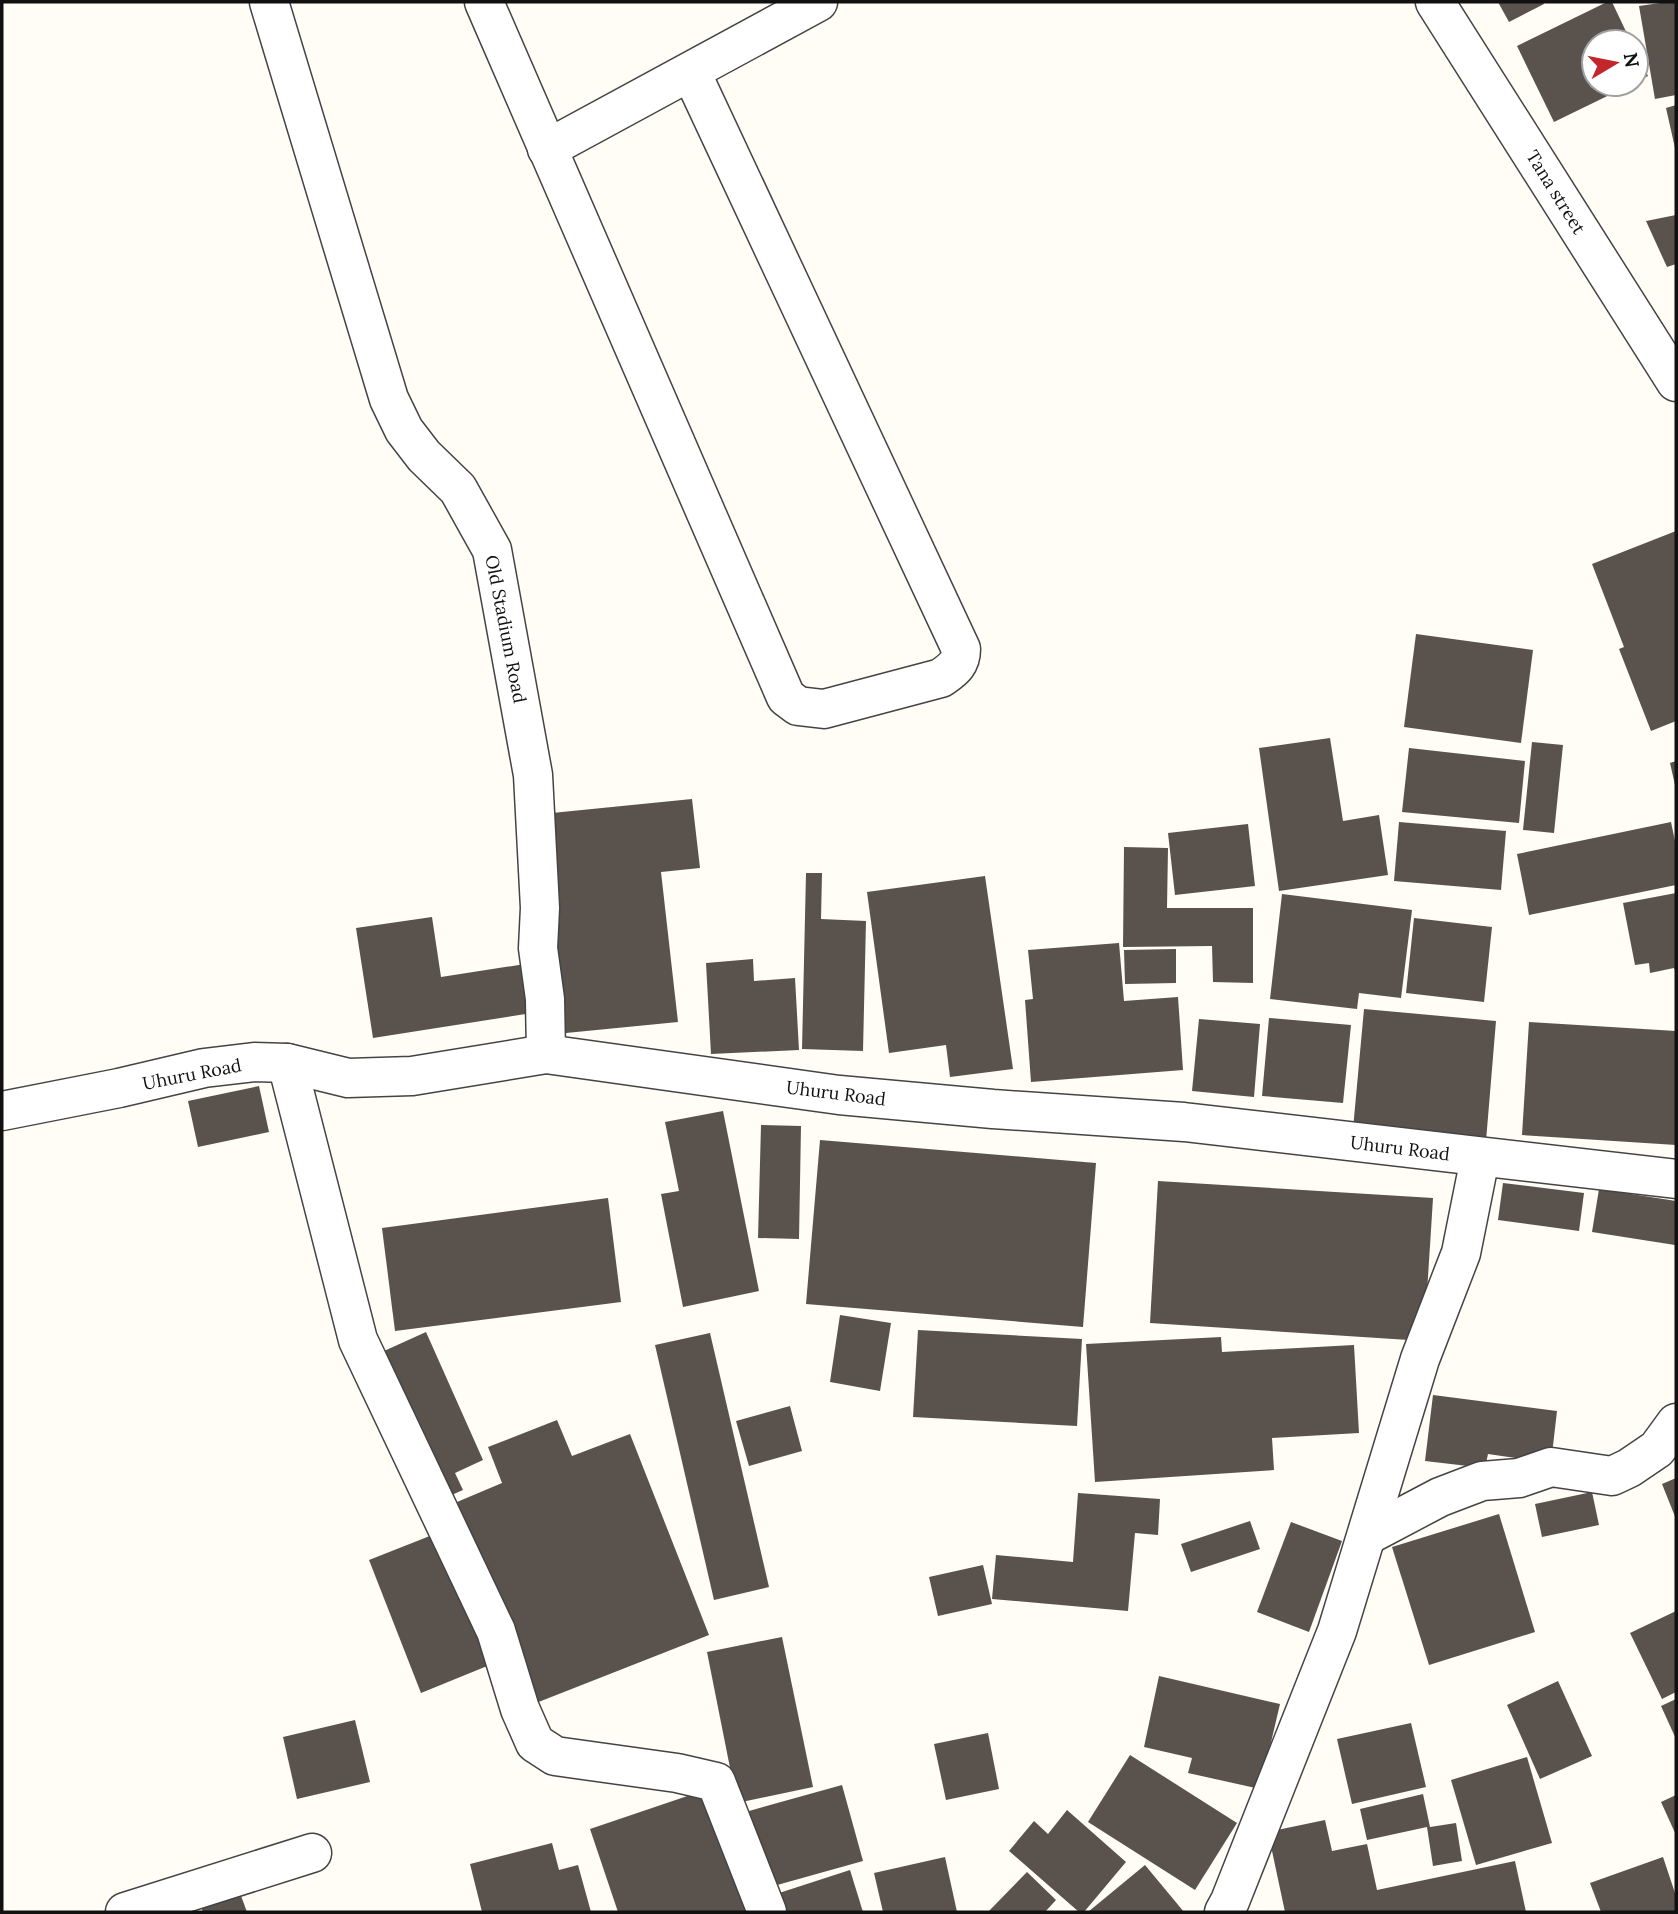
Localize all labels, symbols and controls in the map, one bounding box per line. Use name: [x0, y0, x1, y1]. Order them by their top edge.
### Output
north arrow: [1580, 28, 1650, 98]
text: N: [1619, 51, 1645, 70]
street label: Tana street: [1521, 146, 1591, 238]
street label: Old Stadium Road: [480, 553, 532, 705]
street label: Uhuru Road: [141, 1053, 244, 1095]
street label: Uhuru Road: [785, 1075, 887, 1111]
street label: Uhuru Road: [1349, 1130, 1451, 1166]

